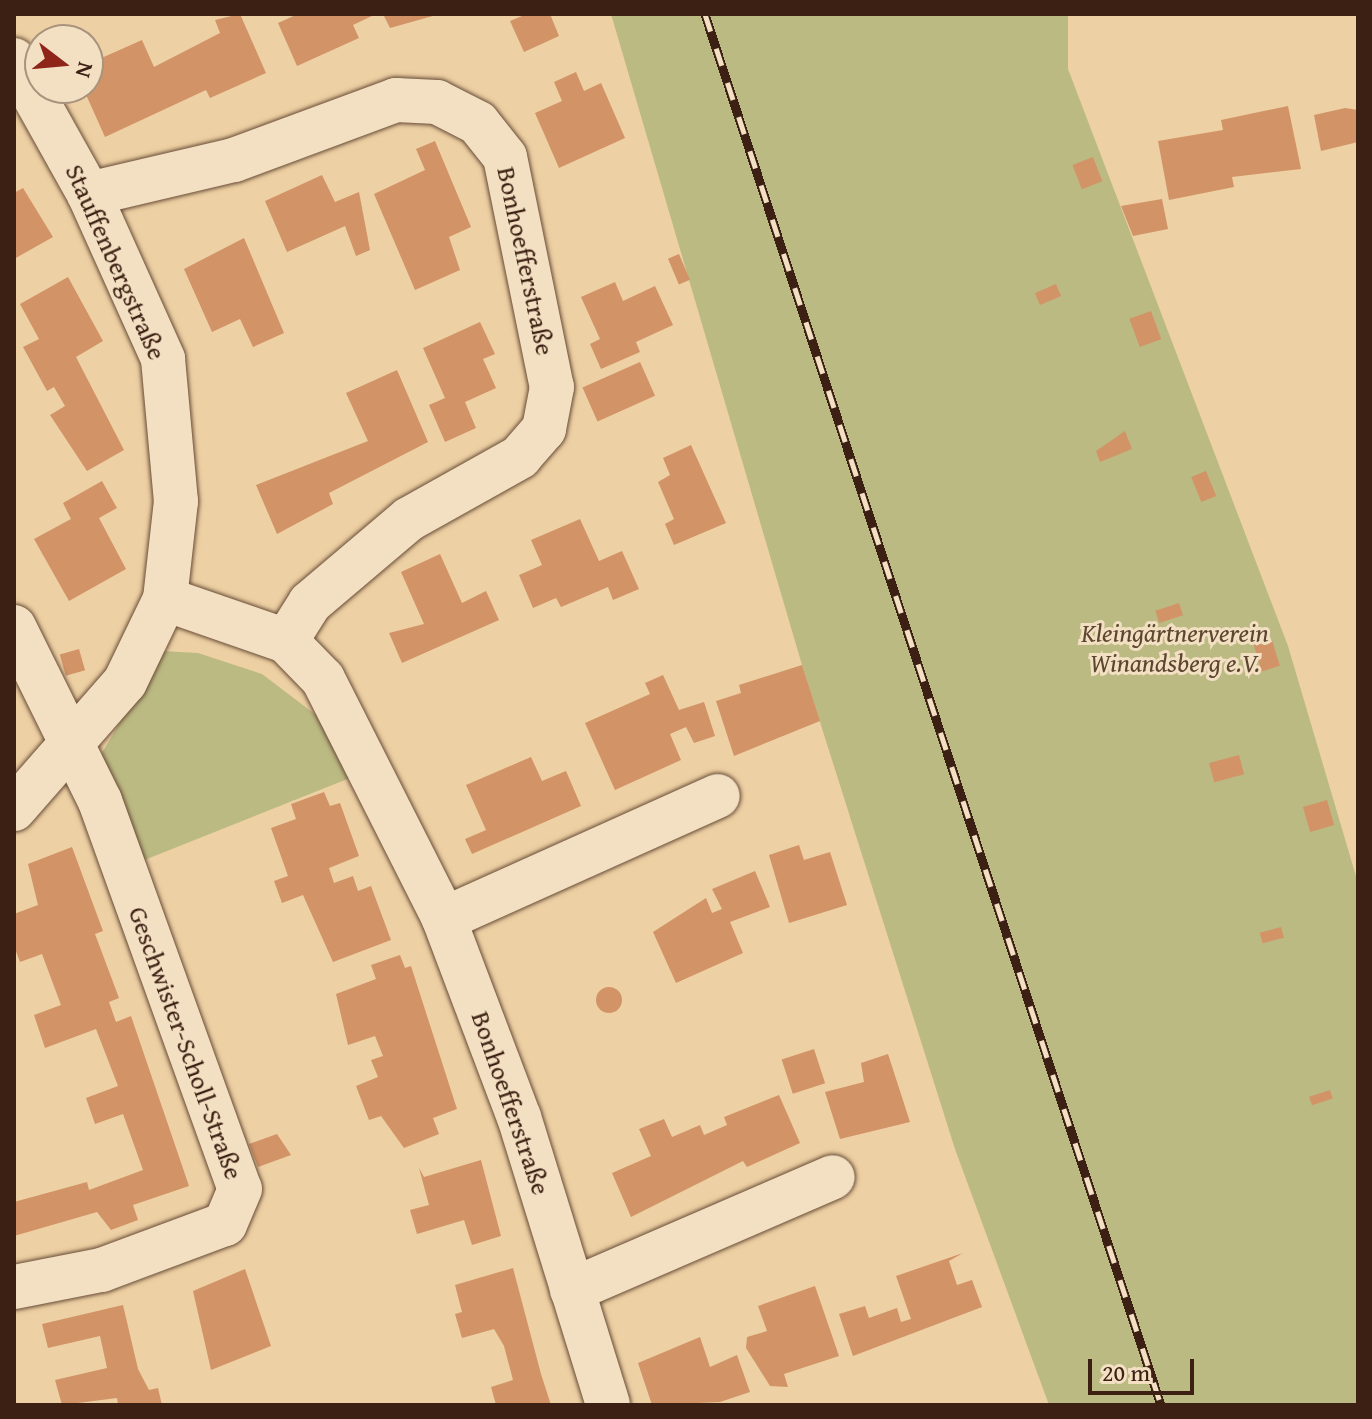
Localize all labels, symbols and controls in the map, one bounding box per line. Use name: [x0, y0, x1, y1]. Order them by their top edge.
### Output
north arrow: [24, 24, 104, 104]
text: N: [68, 59, 103, 82]
street label: Stauffenbergstraße: [59, 159, 173, 365]
street label: Bonhoefferstraße: [491, 164, 561, 358]
park label: Kleingärtnerverein Winandsberg e.V.: [1081, 617, 1269, 678]
street label: Geschwister-Scholl-Straße: [122, 902, 250, 1184]
street label: Bonhoefferstraße: [465, 1007, 557, 1199]
scale bar: [1092, 1343, 1198, 1393]
text: 20 m: [1102, 1355, 1150, 1390]

